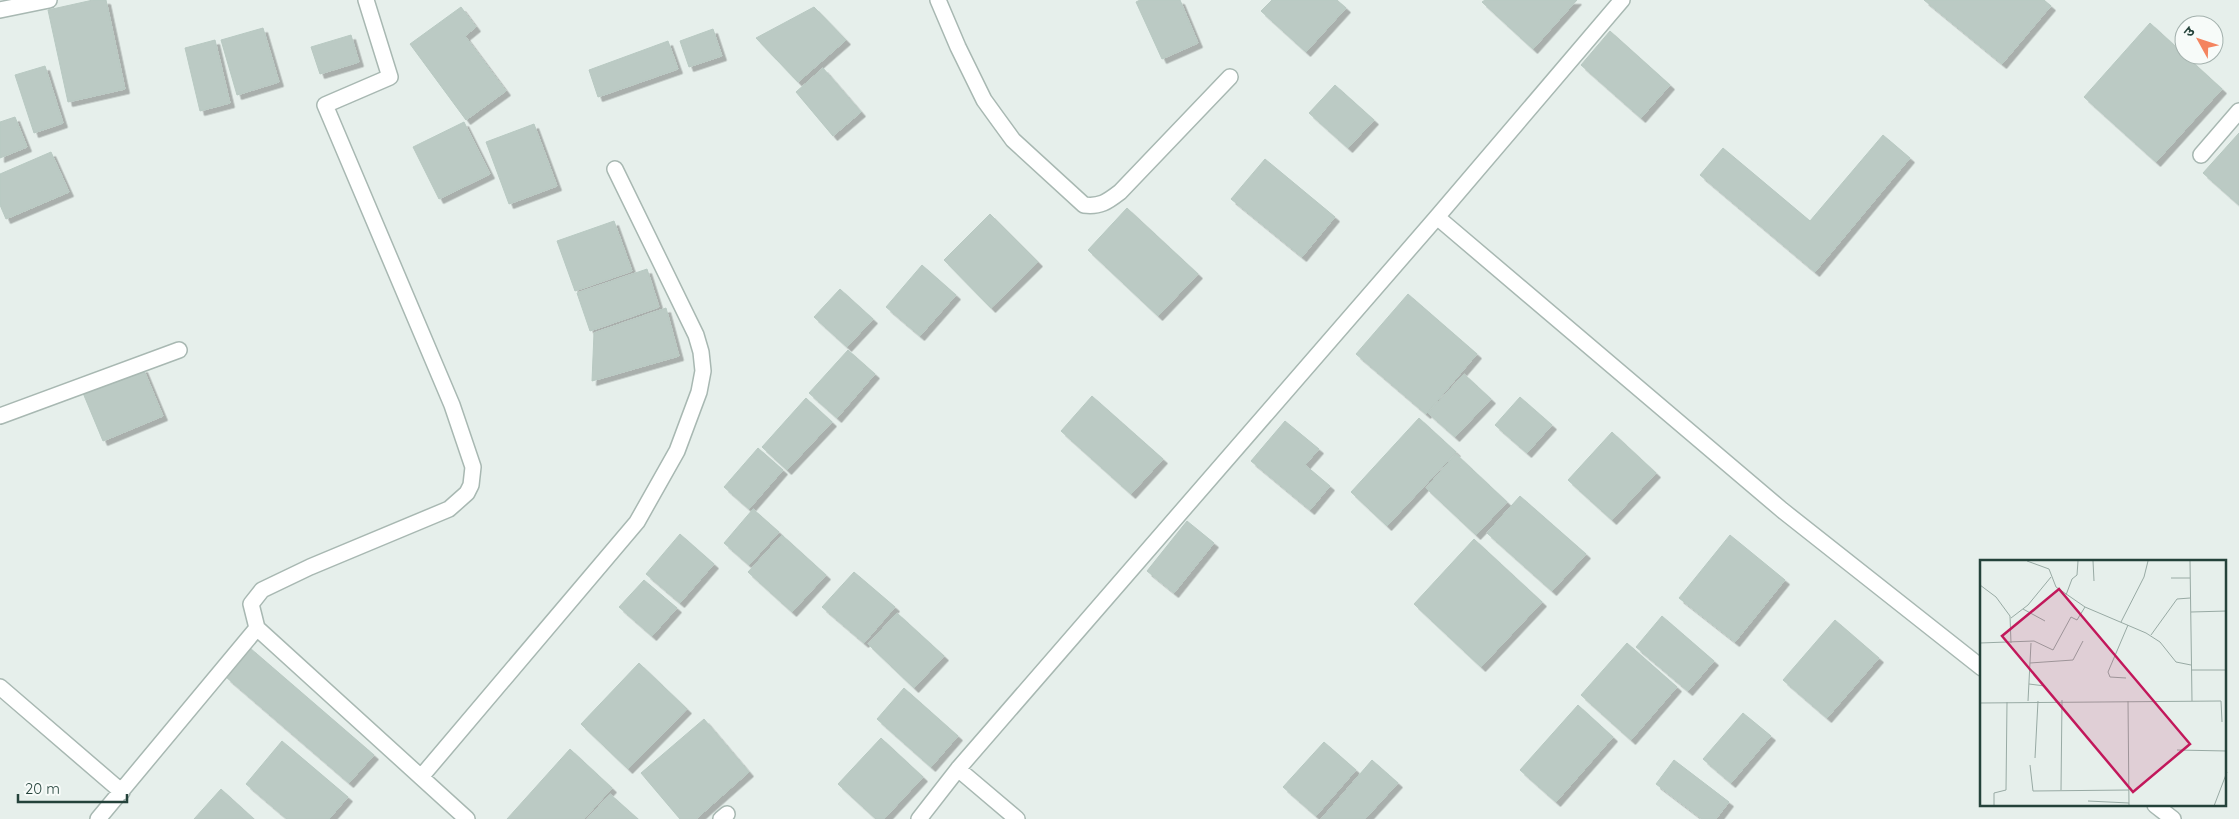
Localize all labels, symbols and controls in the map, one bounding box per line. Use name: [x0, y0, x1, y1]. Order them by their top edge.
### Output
north arrow: [2174, 15, 2224, 65]
text: उ: [2180, 22, 2199, 41]
inset map: [1980, 560, 2226, 806]
scale bar: [18, 772, 126, 804]
text: 20 m: [25, 779, 60, 798]

